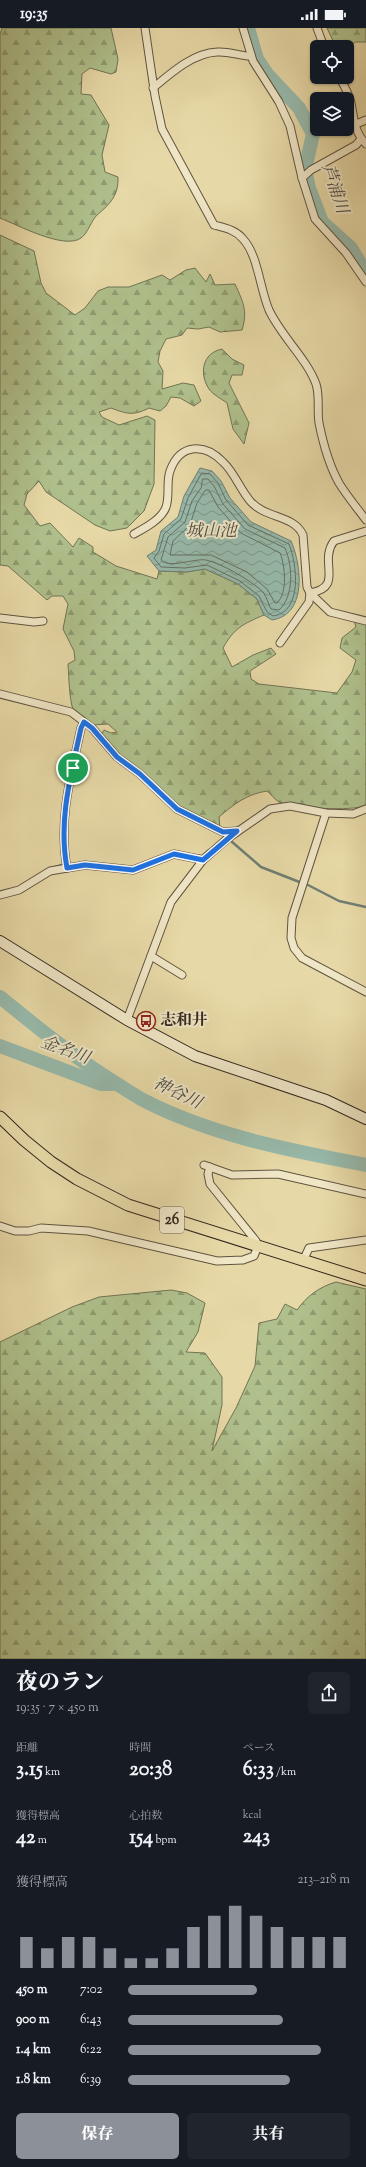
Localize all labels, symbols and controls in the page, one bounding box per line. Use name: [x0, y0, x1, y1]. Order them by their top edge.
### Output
text: 19:35: [20, 4, 47, 25]
map controls: [310, 40, 354, 136]
button: locate: [310, 40, 354, 84]
button: layers: [310, 92, 354, 136]
water label: 芦浦川: [315, 161, 354, 219]
water label: 城山池: [186, 520, 238, 544]
pin: [56, 751, 90, 785]
icon: arrive: [62, 757, 84, 779]
bus stop icon: 志和井: [135, 1010, 157, 1032]
place label: 志和井: [160, 1010, 208, 1033]
water label: 金名川: [37, 1031, 95, 1072]
water label: 神谷川: [149, 1072, 207, 1117]
road number: 26: [160, 1207, 184, 1233]
text: 夜のラン: [16, 1668, 104, 1700]
button: share: [308, 1672, 350, 1714]
text: 19:35 · 7 × 450 m: [16, 1699, 99, 1717]
text: 距離: [16, 1740, 38, 1756]
text: 時間: [129, 1740, 151, 1756]
text: ペース: [243, 1740, 275, 1756]
text: 3.15: [16, 1756, 43, 1785]
text: 20:38: [129, 1756, 172, 1785]
text: 6:33: [243, 1756, 274, 1785]
text: km: [43, 1764, 60, 1780]
text: /km: [274, 1764, 296, 1780]
text: kcal: [243, 1807, 262, 1823]
text: 獲得標高: [16, 1808, 60, 1824]
text: 心拍数: [129, 1808, 162, 1824]
text: 243: [243, 1823, 270, 1852]
text: 42: [16, 1824, 35, 1853]
text: 154: [129, 1824, 153, 1853]
text: m: [35, 1832, 47, 1848]
text: bpm: [153, 1832, 177, 1848]
text: 213–218 m: [297, 1871, 350, 1889]
text: 獲得標高: [16, 1874, 68, 1892]
text: 450 m: [16, 1981, 47, 1999]
text: 7:02: [80, 1981, 103, 1999]
text: 900 m: [16, 2011, 50, 2029]
text: 6:43: [80, 2011, 102, 2029]
text: 1.4 km: [16, 2041, 51, 2059]
text: 6:22: [80, 2041, 102, 2059]
text: 1.8 km: [16, 2071, 51, 2089]
text: 6:39: [80, 2071, 101, 2089]
button: 保存: [16, 2113, 179, 2159]
button: 共有: [187, 2113, 350, 2159]

